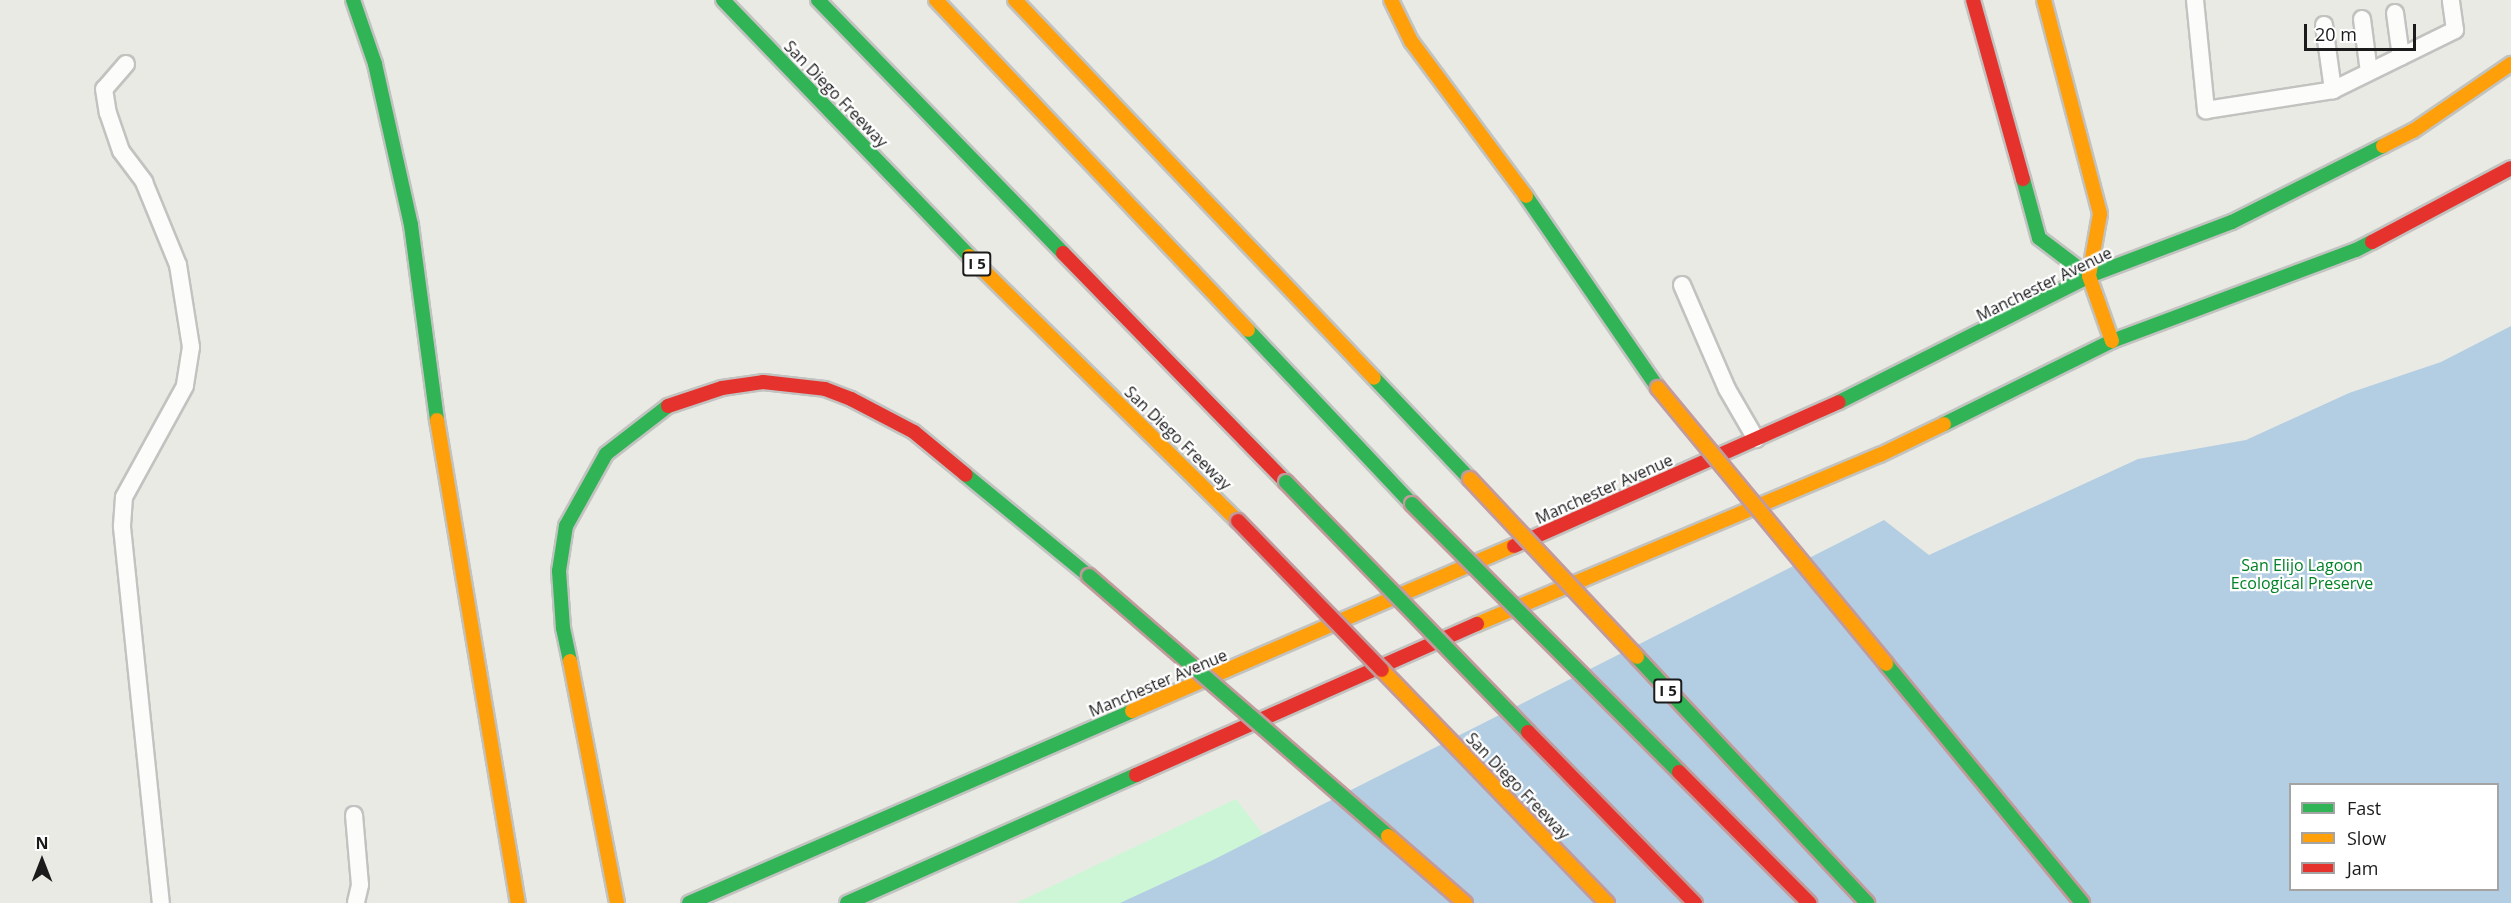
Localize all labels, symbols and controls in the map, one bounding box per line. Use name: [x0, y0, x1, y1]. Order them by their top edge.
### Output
scale bar: [2307, 12, 2420, 50]
text: 20 m: [2315, 22, 2357, 46]
street label: San Diego Freeway: [780, 37, 892, 151]
street label: Manchester Avenue: [1973, 243, 2115, 325]
road number: I 5: [962, 252, 992, 276]
street label: San Diego Freeway: [1121, 382, 1235, 494]
street label: Manchester Avenue: [1532, 450, 1676, 528]
park label: San Elijo Lagoon Ecological Preserve: [2231, 555, 2373, 593]
street label: Manchester Avenue: [1086, 645, 1230, 721]
road number: I 5: [1653, 679, 1683, 703]
street label: San Diego Freeway: [1462, 729, 1574, 843]
legend: [2289, 783, 2499, 891]
text: Fast: [2347, 796, 2381, 820]
text: Slow: [2347, 826, 2386, 850]
north arrow: [12, 831, 72, 891]
text: N: [35, 832, 49, 854]
text: Jam: [2347, 856, 2379, 880]

